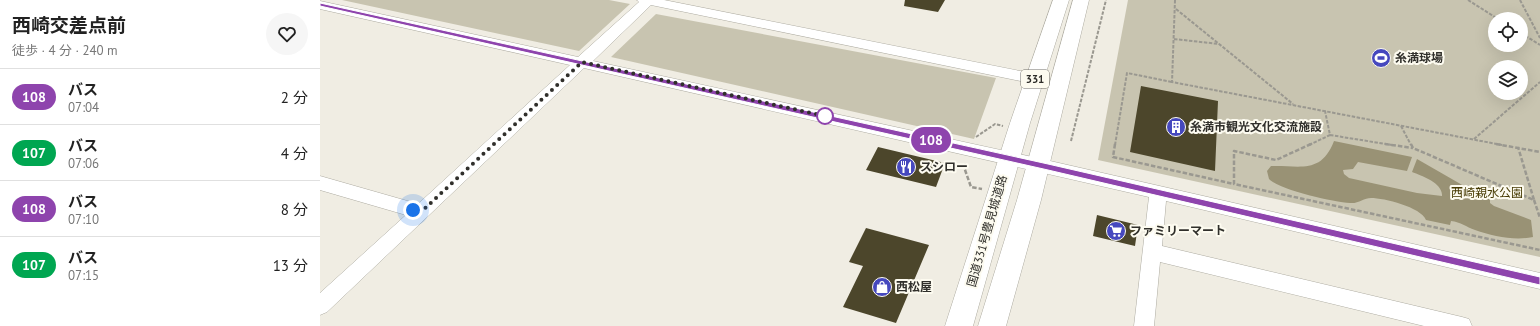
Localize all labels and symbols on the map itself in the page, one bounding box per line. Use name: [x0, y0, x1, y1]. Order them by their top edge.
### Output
sports icon: 糸満球場: [1370, 47, 1392, 69]
place label: 糸満球場: [1395, 50, 1443, 65]
road number: 331: [1021, 70, 1049, 88]
unlabelled marker: [816, 107, 834, 125]
building icon: 糸満市観光文化交流施設: [1165, 116, 1187, 138]
place label: 糸満市観光文化交流施設: [1190, 119, 1322, 134]
line badge: 108: [908, 127, 954, 153]
restaurant icon: スシロー: [895, 156, 917, 178]
place label: スシロー: [920, 159, 968, 174]
street label: 国道331号豊見城道路: [963, 173, 1010, 289]
park label: 西崎親水公園: [1451, 185, 1523, 200]
your location: [403, 200, 423, 220]
supermarket icon: ファミリーマート: [1105, 220, 1127, 242]
place label: ファミリーマート: [1130, 223, 1226, 238]
shop icon: 西松屋: [871, 276, 893, 298]
place label: 西松屋: [896, 279, 932, 294]

